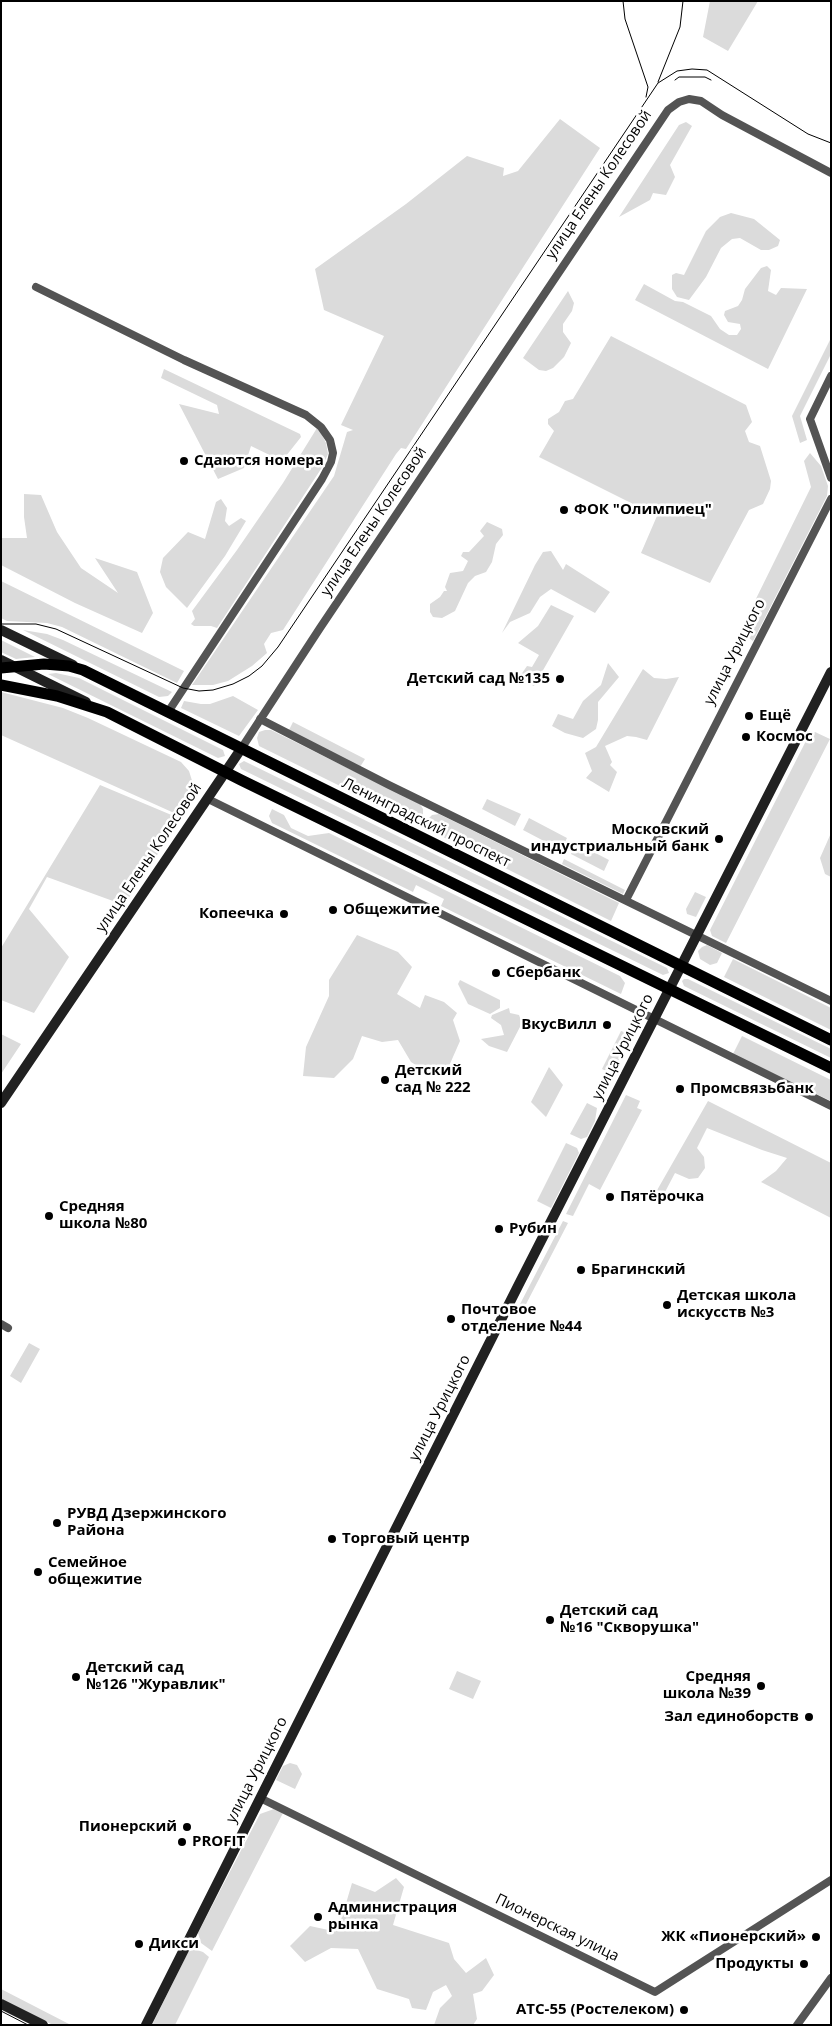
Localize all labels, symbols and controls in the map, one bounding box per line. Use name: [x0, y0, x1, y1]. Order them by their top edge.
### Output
street label: улица Елены Колесовой: [542, 107, 656, 263]
street label: улица Елены Колесовой: [317, 444, 431, 600]
place label: Сдаются номера: [194, 452, 324, 470]
marker: Сдаются номера: [178, 455, 190, 467]
place label: ФОК "Олимпиец": [574, 501, 712, 519]
marker: ФОК "Олимпиец": [558, 504, 570, 516]
street label: улица Урицкого: [700, 596, 770, 708]
place label: Детский сад №135: [407, 670, 550, 688]
marker: Детский сад №135: [554, 673, 566, 685]
place label: Ещё: [759, 707, 791, 725]
marker: Ещё: [743, 710, 755, 722]
place label: Космос: [756, 728, 813, 746]
marker: Космос: [740, 731, 752, 743]
street label: Ленинградский проспект: [339, 774, 513, 872]
street label: улица Елены Колесовой: [92, 780, 206, 936]
place label: Московский индустриальный банк: [531, 821, 709, 856]
marker: Московский индустриальный банк: [713, 833, 725, 845]
place label: Общежитие: [343, 901, 440, 919]
marker: Общежитие: [327, 904, 339, 916]
place label: Копеечка: [199, 905, 274, 923]
marker: Копеечка: [278, 908, 290, 920]
place label: Сбербанк: [506, 964, 581, 982]
marker: Сбербанк: [490, 967, 502, 979]
street label: улица Урицкого: [588, 991, 658, 1103]
place label: ВкусВилл: [521, 1016, 597, 1034]
marker: ВкусВилл: [601, 1019, 613, 1031]
place label: Детский сад № 222: [395, 1062, 471, 1097]
marker: Детский сад № 222: [379, 1074, 391, 1086]
place label: Промсвязьбанк: [690, 1080, 814, 1098]
marker: Промсвязьбанк: [674, 1083, 686, 1095]
place label: Пятёрочка: [620, 1188, 704, 1206]
marker: Пятёрочка: [604, 1191, 616, 1203]
place label: Средняя школа №80: [59, 1198, 147, 1233]
marker: Средняя школа №80: [43, 1210, 55, 1222]
place label: Рубин: [509, 1220, 557, 1238]
marker: Рубин: [493, 1223, 505, 1235]
place label: Брагинский: [591, 1261, 686, 1279]
marker: Брагинский: [575, 1264, 587, 1276]
place label: Детская школа искусств №3: [677, 1287, 796, 1322]
marker: Детская школа искусств №3: [661, 1299, 673, 1311]
place label: Почтовое отделение №44: [461, 1301, 582, 1336]
marker: Почтовое отделение №44: [445, 1313, 457, 1325]
street label: улица Урицкого: [405, 1352, 475, 1464]
place label: РУВД Дзержинского Района: [67, 1505, 227, 1540]
marker: РУВД Дзержинского Района: [51, 1517, 63, 1529]
place label: Торговый центр: [342, 1530, 470, 1548]
marker: Торговый центр: [326, 1533, 338, 1545]
place label: Семейное общежитие: [48, 1554, 142, 1589]
marker: Семейное общежитие: [32, 1566, 44, 1578]
place label: Детский сад №16 "Скворушка": [560, 1602, 699, 1637]
marker: Детский сад №16 "Скворушка": [544, 1614, 556, 1626]
place label: Детский сад №126 "Журавлик": [86, 1659, 226, 1694]
place label: Средняя школа №39: [663, 1668, 751, 1703]
marker: Детский сад №126 "Журавлик": [70, 1671, 82, 1683]
marker: Средняя школа №39: [755, 1680, 767, 1692]
place label: Зал единоборств: [664, 1708, 799, 1726]
marker: Зал единоборств: [803, 1711, 815, 1723]
street label: улица Урицкого: [222, 1714, 292, 1826]
place label: Пионерский: [79, 1818, 177, 1836]
marker: Пионерский: [181, 1821, 193, 1833]
place label: PROFIT: [192, 1833, 245, 1851]
marker: PROFIT: [176, 1836, 188, 1848]
street label: Пионерская улица: [492, 1890, 622, 1966]
place label: Администрация рынка: [328, 1899, 457, 1934]
marker: Администрация рынка: [312, 1911, 324, 1923]
place label: ЖК «Пионерский»: [661, 1928, 806, 1946]
marker: ЖК «Пионерский»: [810, 1931, 822, 1943]
place label: Дикси: [149, 1935, 199, 1953]
marker: Дикси: [133, 1938, 145, 1950]
place label: Продукты: [715, 1955, 794, 1973]
marker: Продукты: [798, 1958, 810, 1970]
place label: АТС-55 (Ростелеком): [516, 2001, 674, 2019]
marker: АТС-55 (Ростелеком): [678, 2004, 690, 2016]

